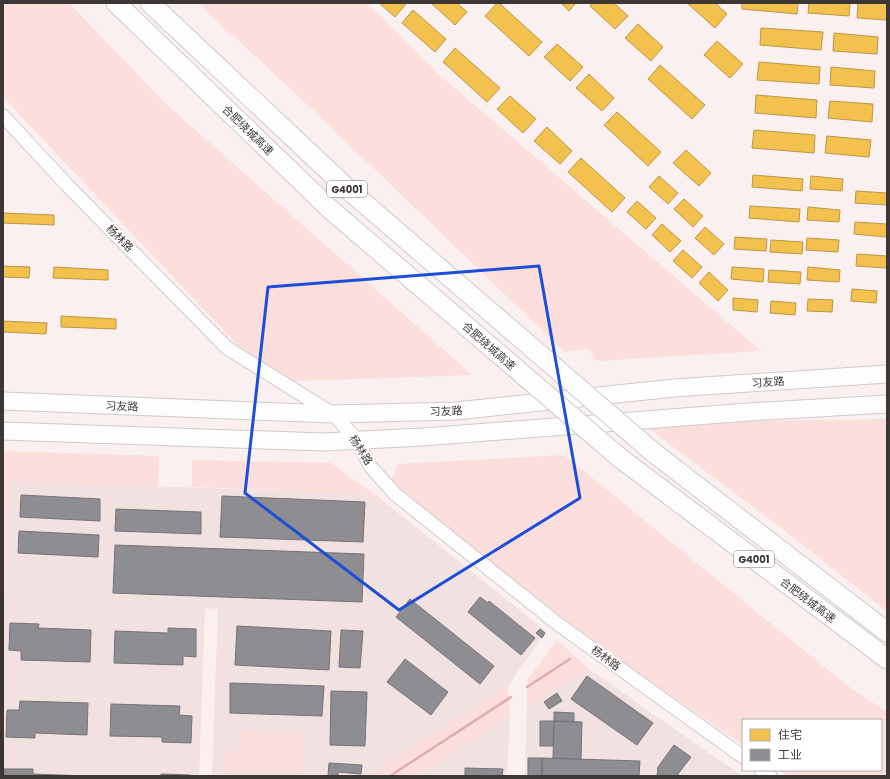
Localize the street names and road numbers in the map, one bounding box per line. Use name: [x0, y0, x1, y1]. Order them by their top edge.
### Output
street label: 合肥绕城高速: [219, 101, 277, 159]
road number: G4001: [327, 181, 367, 197]
street label: 杨林路: [103, 221, 137, 255]
street label: 合肥绕城高速: [459, 318, 519, 374]
street label: 习友路: [751, 373, 785, 391]
street label: 习友路: [105, 397, 139, 415]
street label: 习友路: [429, 402, 463, 420]
street label: 杨林路: [345, 432, 377, 468]
road number: G4001: [734, 551, 774, 567]
street label: 合肥绕城高速: [777, 574, 839, 626]
street label: 杨林路: [588, 642, 624, 674]

